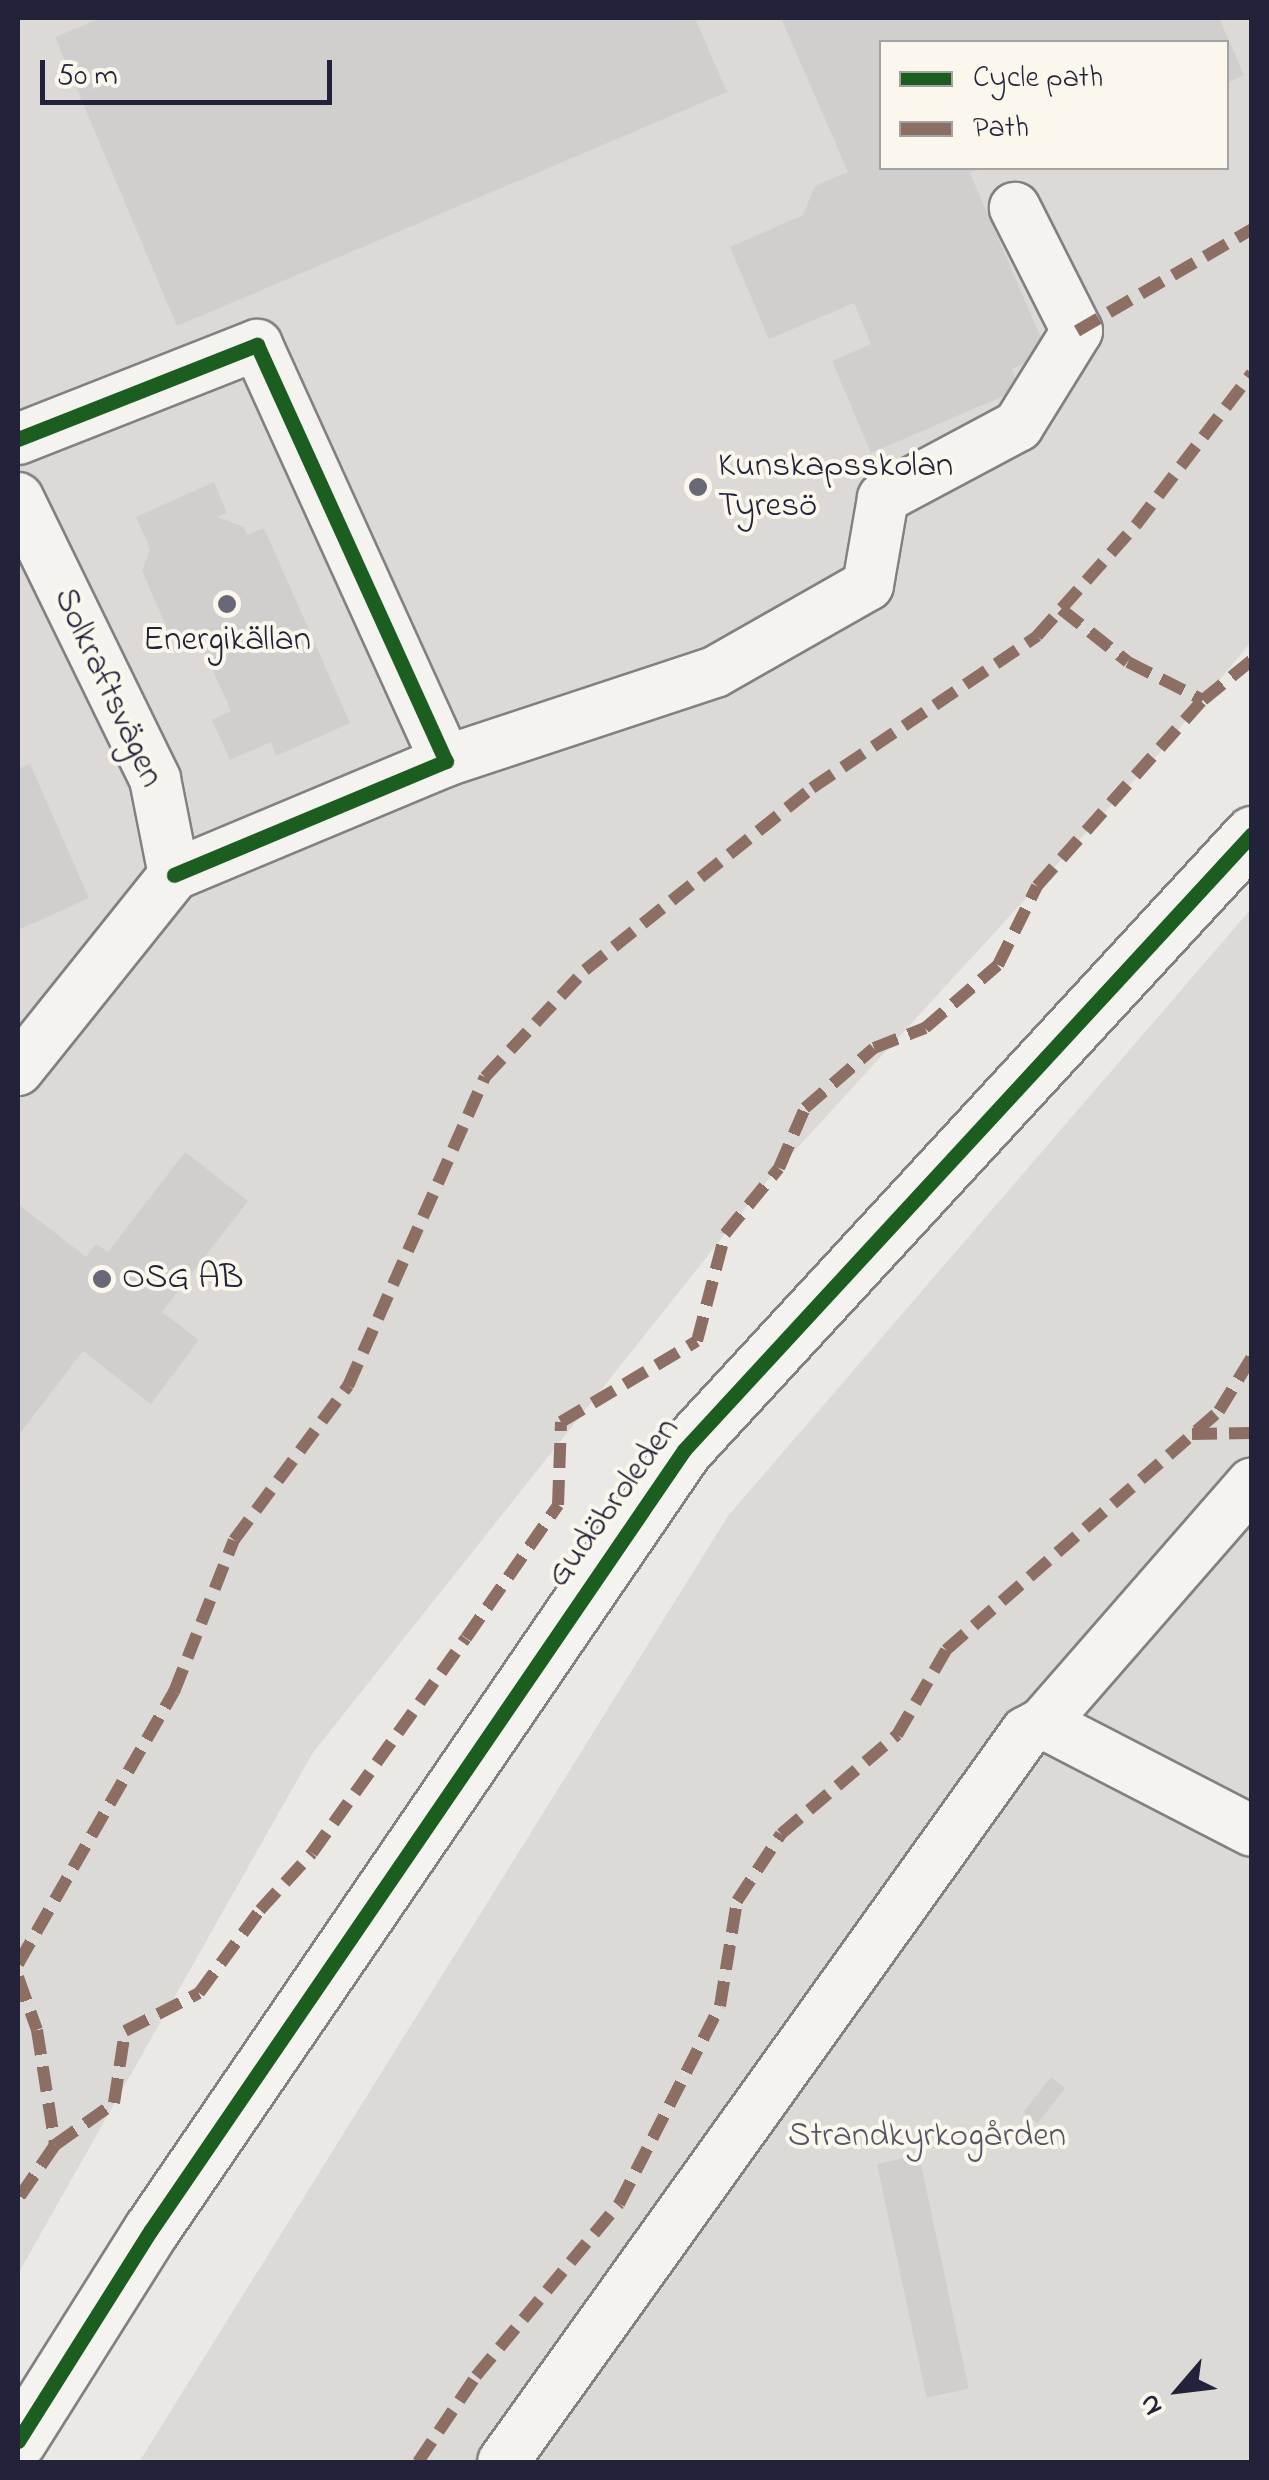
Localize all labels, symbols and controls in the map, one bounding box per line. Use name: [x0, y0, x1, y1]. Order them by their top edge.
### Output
scale bar: [45, 40, 338, 102]
legend: [879, 40, 1229, 170]
text: 50 m: [57, 55, 118, 99]
text: Cycle path: [973, 57, 1103, 101]
text: Path: [973, 107, 1029, 151]
place label: Kunskapsskolan Tyresö: [718, 446, 953, 528]
marker: Kunskapsskolan Tyresö: [687, 476, 709, 498]
street label: Solkraftsvägen: [43, 582, 171, 794]
marker: Energikällan: [216, 593, 238, 615]
place label: Energikällan: [143, 620, 311, 662]
place label: OSG AB: [122, 1258, 243, 1300]
marker: OSG AB: [91, 1268, 113, 1290]
street label: Gudöbroleden: [538, 1410, 690, 1596]
park label: Strandkyrkogården: [788, 2116, 1066, 2158]
north arrow: [1129, 2340, 1229, 2440]
text: N: [1130, 2386, 1175, 2422]

